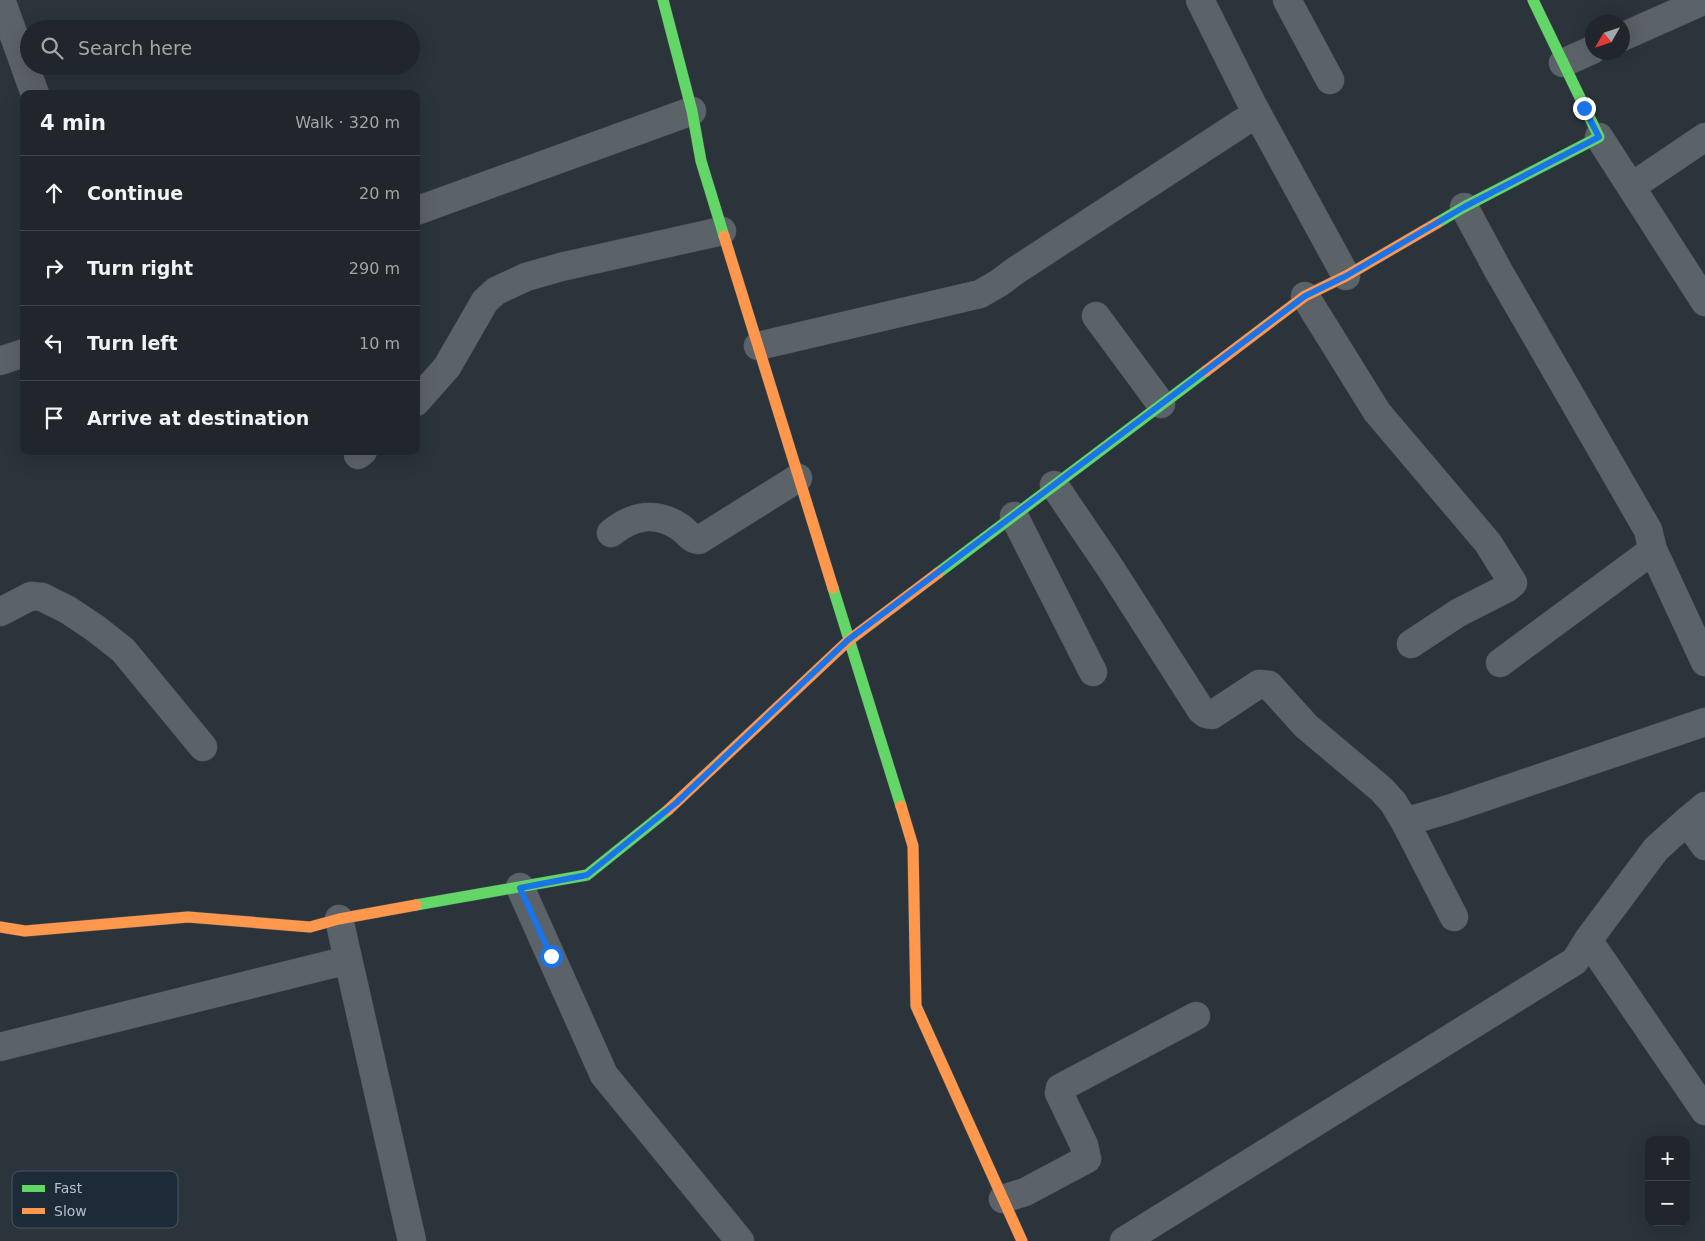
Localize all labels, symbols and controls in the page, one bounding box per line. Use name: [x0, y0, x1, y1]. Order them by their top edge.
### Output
north arrow: [1585, 15, 1630, 60]
search box: [20, 20, 420, 75]
icon: search: [38, 34, 66, 62]
text: Search here: [78, 37, 192, 59]
route end: [1573, 97, 1596, 120]
text: 4 min: [40, 111, 106, 135]
text: Walk · 320 m: [295, 113, 400, 132]
icon: ahead: [40, 179, 68, 207]
text: Continue: [87, 182, 183, 204]
text: 20 m: [359, 184, 400, 203]
icon: right: [40, 254, 68, 282]
text: Turn right: [87, 257, 193, 279]
text: 290 m: [349, 259, 400, 278]
icon: left: [40, 329, 68, 357]
text: Turn left: [87, 332, 178, 354]
text: 10 m: [359, 334, 400, 353]
icon: arrive: [40, 404, 68, 432]
text: Arrive at destination: [87, 407, 309, 429]
route start: [540, 945, 563, 968]
map controls: [1645, 1136, 1690, 1226]
button: +: [1645, 1136, 1690, 1181]
legend: [12, 1171, 178, 1228]
text: Fast: [54, 1180, 83, 1196]
button: −: [1645, 1181, 1690, 1226]
text: Slow: [54, 1203, 87, 1219]

